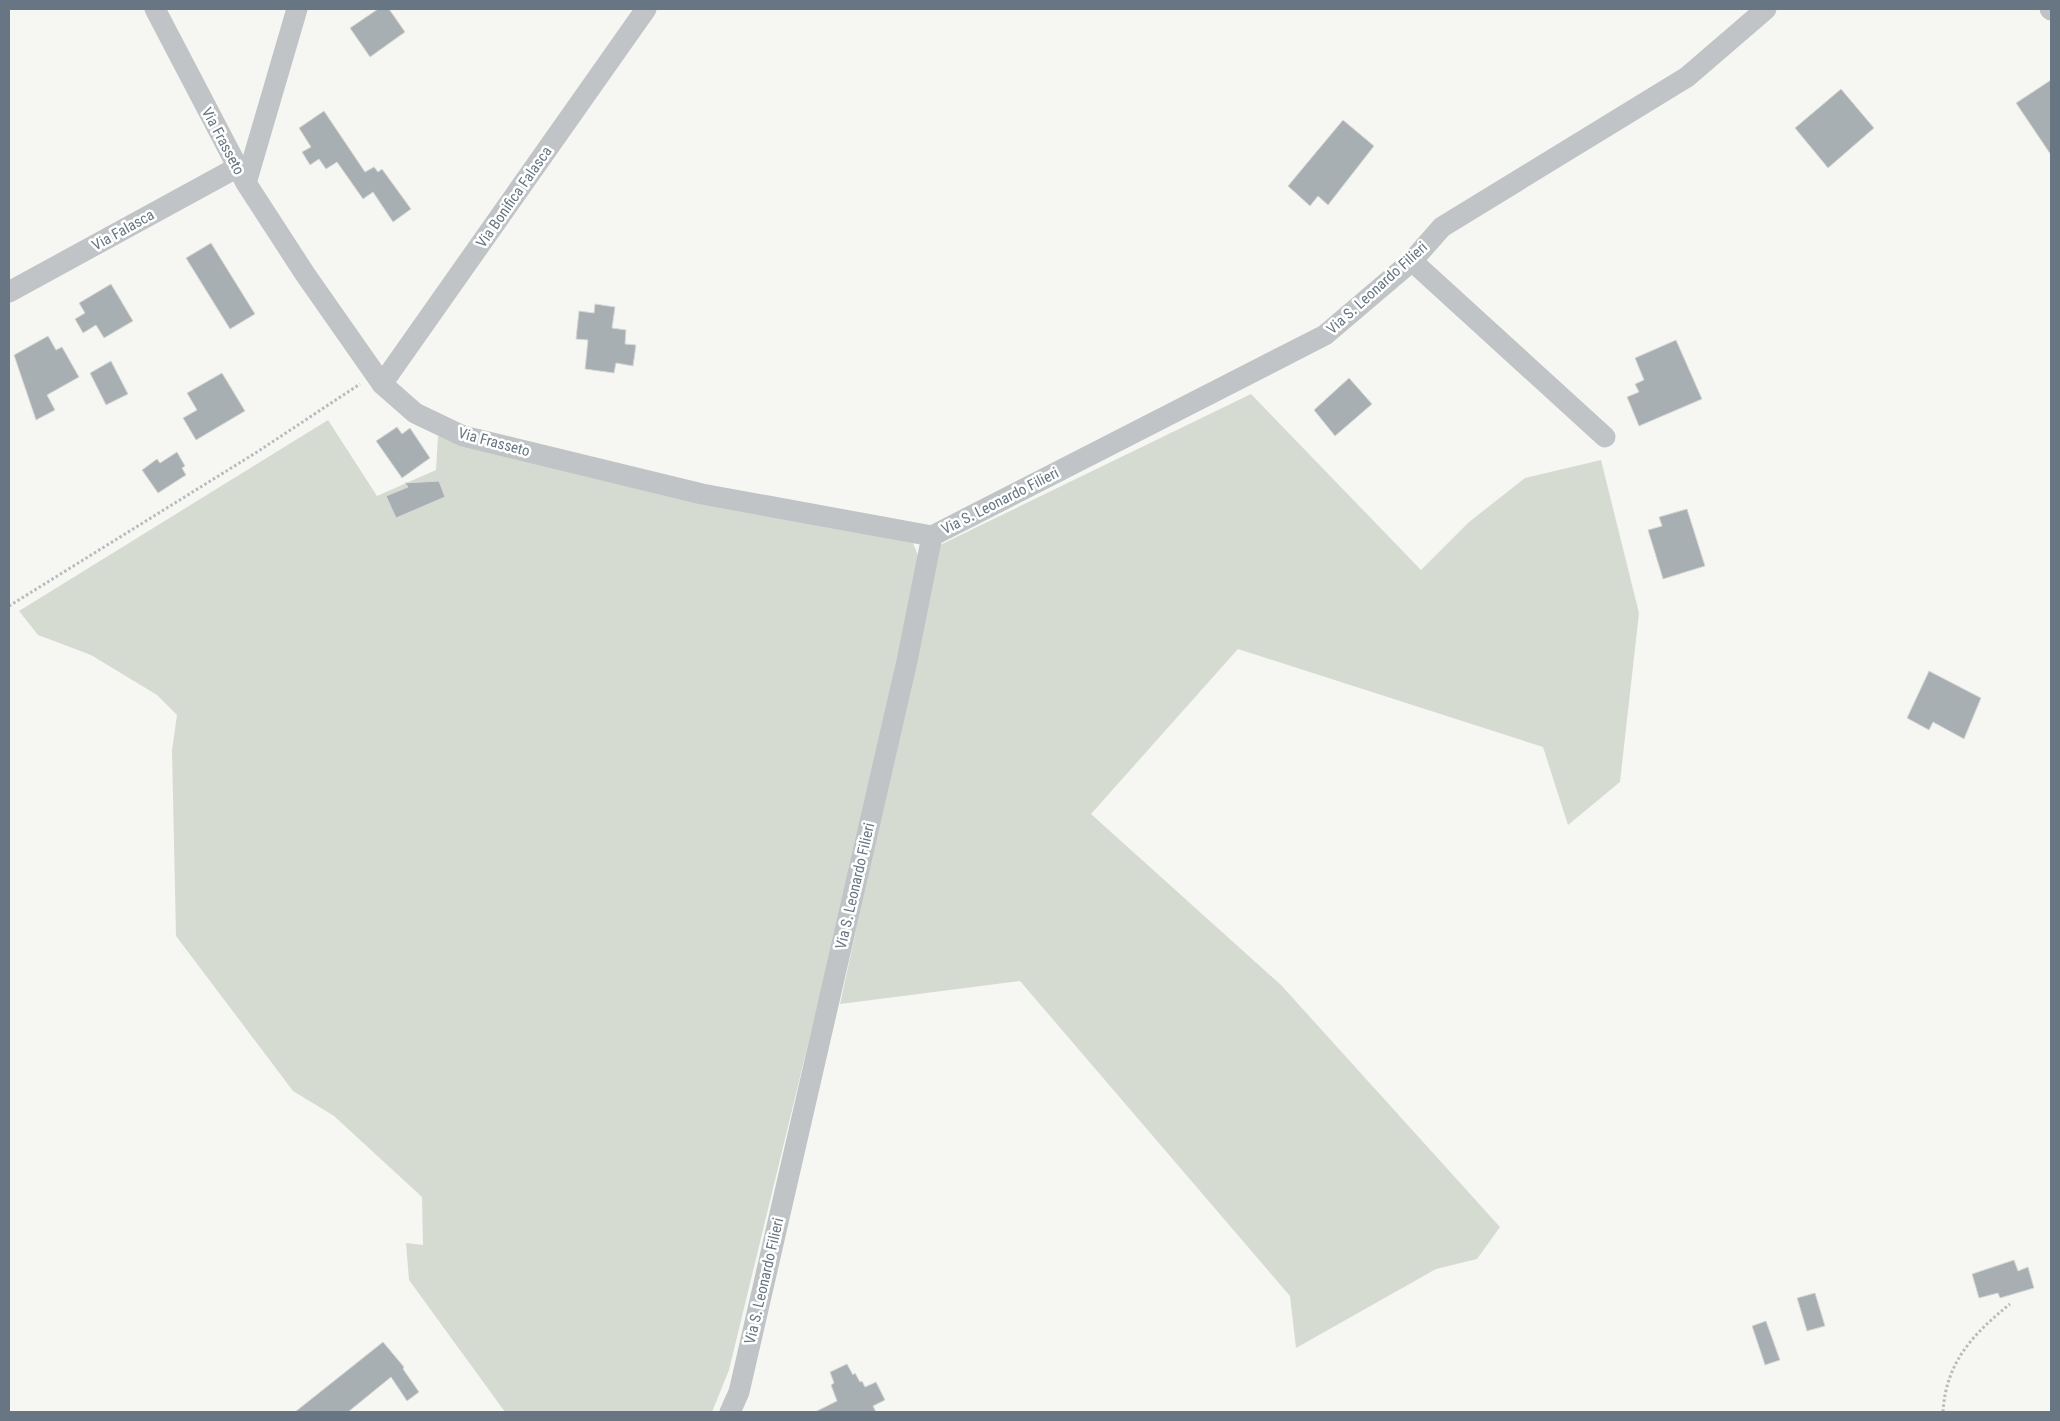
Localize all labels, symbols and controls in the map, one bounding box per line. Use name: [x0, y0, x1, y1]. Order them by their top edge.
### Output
street label: Via Frasseto: [198, 104, 248, 178]
street label: Via Bonifica Falasca: [472, 143, 556, 251]
street label: Via Falasca: [89, 206, 157, 254]
street label: Via S. Leonardo Filieri: [1323, 238, 1431, 338]
street label: Via Frasseto: [456, 424, 532, 460]
street label: Via S. Leonardo Filieri: [938, 464, 1062, 538]
street label: Via S. Leonardo Filieri: [832, 821, 878, 951]
street label: Via S. Leonardo Filieri: [741, 1216, 787, 1346]

